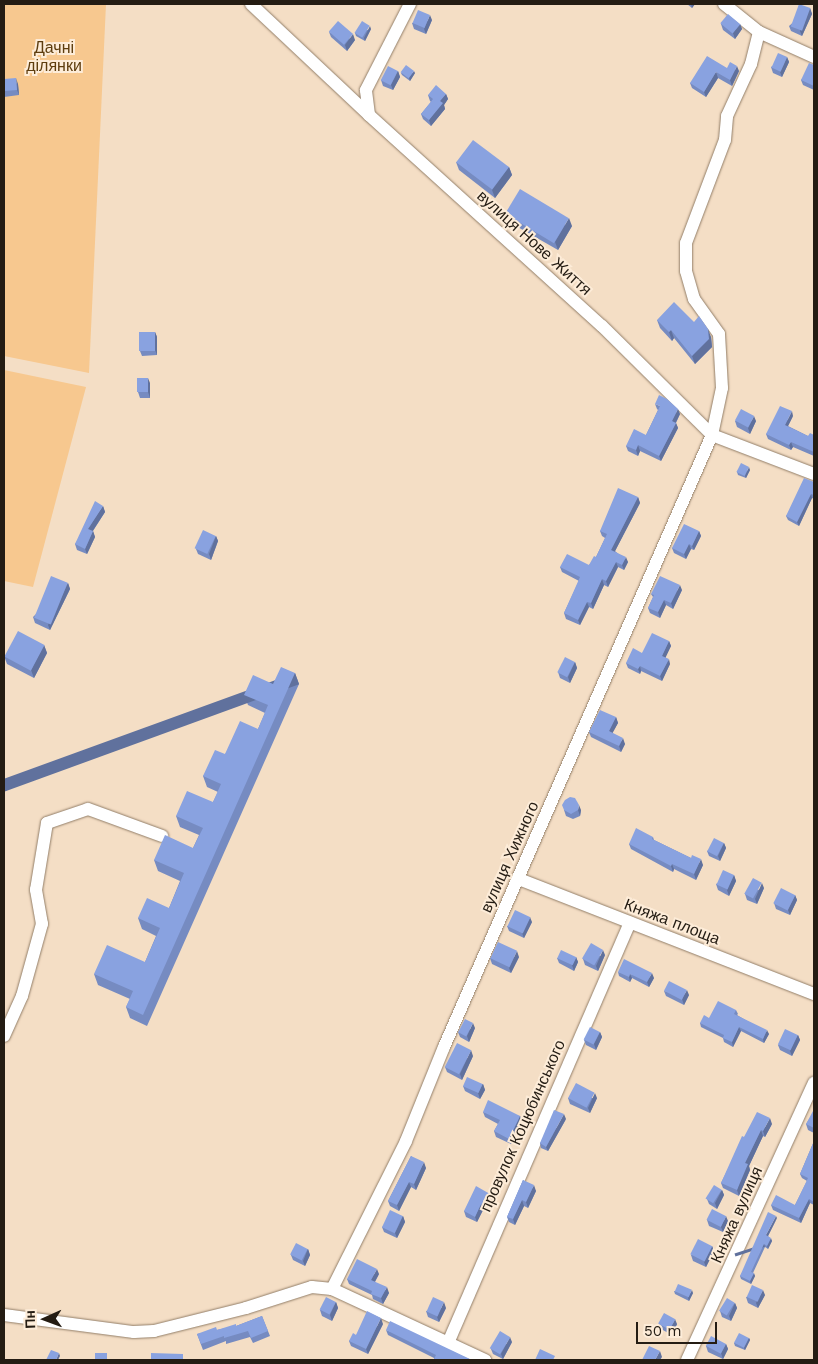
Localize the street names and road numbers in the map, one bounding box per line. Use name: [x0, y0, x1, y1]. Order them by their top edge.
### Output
street label: вулиця Нове Життя: [473, 187, 595, 299]
street label: вулиця Хижного: [477, 798, 543, 916]
street label: Княжа площа: [621, 895, 723, 949]
street label: провулок Коцюбинського: [476, 1037, 570, 1215]
street label: Княжа вулиця: [707, 1164, 767, 1266]

